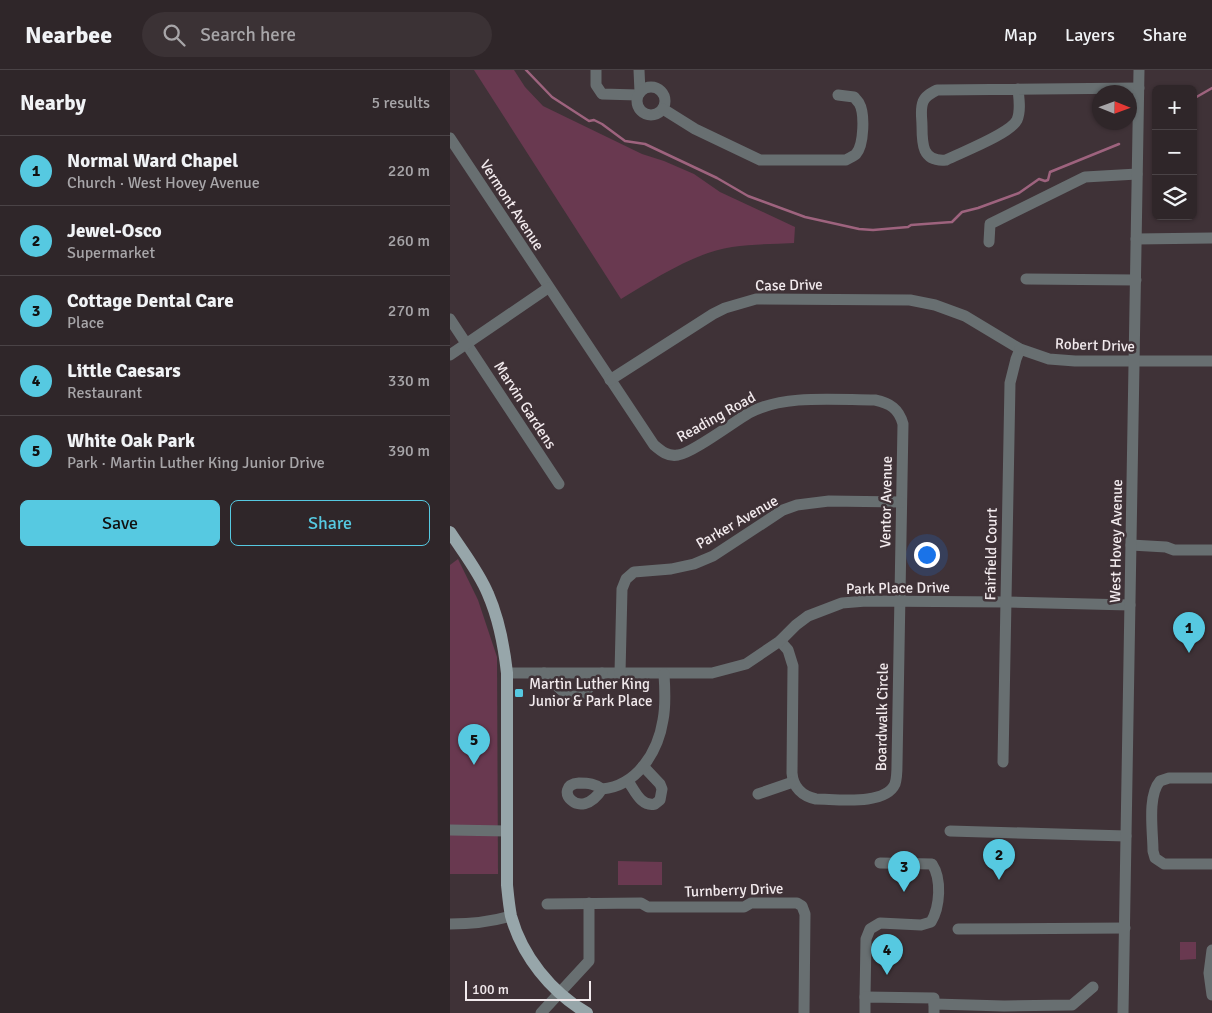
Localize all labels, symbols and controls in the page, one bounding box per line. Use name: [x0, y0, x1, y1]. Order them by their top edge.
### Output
search box: [142, 12, 492, 57]
text: Nearbee: [25, 20, 112, 50]
icon: search: [160, 21, 188, 49]
text: Search here: [200, 23, 296, 47]
text: Map: [1004, 24, 1037, 46]
text: Layers: [1065, 24, 1115, 46]
text: Share: [1143, 24, 1187, 46]
north arrow: [1092, 85, 1137, 130]
map controls: [1152, 85, 1197, 220]
button: +: [1152, 85, 1197, 130]
text: Nearby: [20, 90, 86, 116]
text: 5 results: [371, 93, 430, 113]
button: −: [1152, 130, 1197, 175]
text: Normal Ward Chapel: [67, 149, 238, 173]
street label: Vermont Avenue: [476, 156, 548, 254]
text: 1: [32, 161, 40, 181]
text: 220 m: [388, 161, 430, 181]
text: Church · West Hovey Avenue: [67, 173, 260, 193]
button: layers: [1152, 175, 1197, 220]
text: Jewel-Osco: [67, 219, 162, 243]
text: 2: [32, 231, 40, 251]
text: 260 m: [388, 231, 430, 251]
text: Supermarket: [67, 243, 155, 263]
street label: Case Drive: [755, 275, 823, 295]
text: Cottage Dental Care: [67, 289, 234, 313]
text: 3: [32, 301, 40, 321]
text: 270 m: [388, 301, 430, 321]
text: Place: [67, 313, 104, 333]
street label: Robert Drive: [1055, 335, 1135, 355]
street label: Marvin Gardens: [490, 358, 560, 452]
text: Little Caesars: [67, 359, 181, 383]
text: 4: [32, 371, 40, 391]
text: 330 m: [388, 371, 430, 391]
text: Restaurant: [67, 383, 142, 403]
street label: Reading Road: [673, 388, 759, 446]
text: White Oak Park: [67, 429, 195, 453]
text: 5: [32, 441, 40, 461]
text: 390 m: [388, 441, 430, 461]
text: Park · Martin Luther King Junior Drive: [67, 453, 325, 473]
street label: Ventor Avenue: [876, 456, 896, 548]
street label: West Hovey Avenue: [1106, 479, 1126, 603]
street label: Parker Avenue: [693, 491, 781, 553]
button: Save: [20, 500, 220, 546]
button: Share: [230, 500, 430, 546]
street label: Fairfield Court: [981, 507, 1001, 601]
your location: [914, 542, 940, 568]
street label: Park Place Drive: [846, 578, 950, 598]
pin: 1: [1173, 612, 1205, 653]
street label: Boardwalk Circle: [872, 663, 892, 771]
place label: Martin Luther King Junior & Park Place: [529, 675, 653, 710]
marker: Martin Luther King Junior & Park Place: [513, 687, 525, 699]
pin: 5: [458, 724, 490, 765]
pin: 2: [983, 839, 1015, 880]
pin: 3: [888, 851, 920, 892]
street label: Turnberry Drive: [684, 879, 784, 901]
pin: 4: [871, 934, 903, 975]
scale bar: [465, 978, 591, 1001]
text: 100 m: [472, 981, 509, 998]

